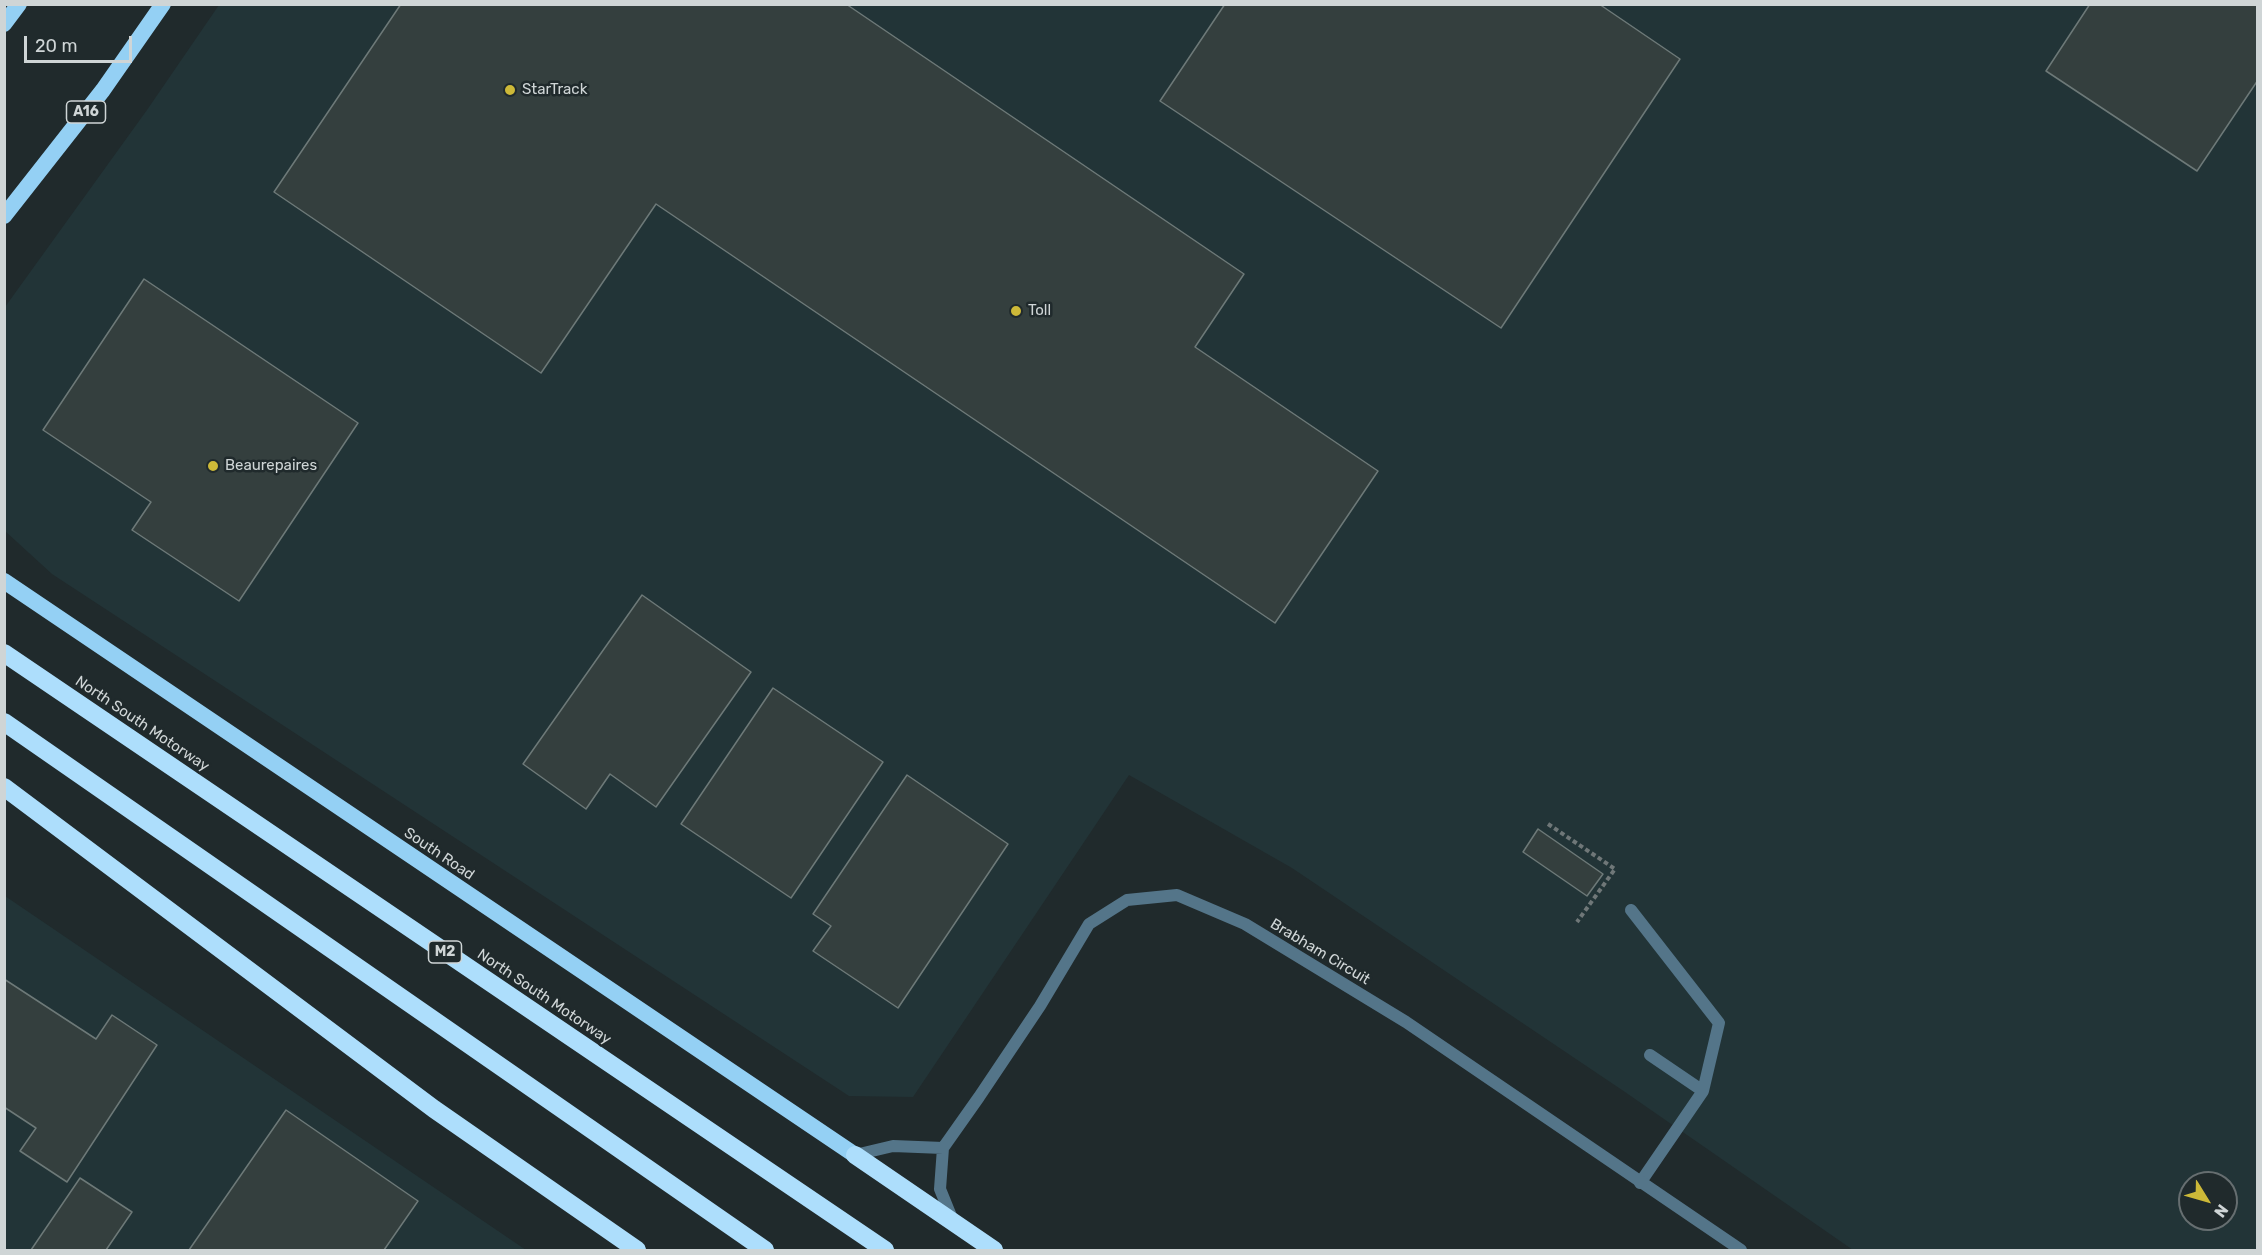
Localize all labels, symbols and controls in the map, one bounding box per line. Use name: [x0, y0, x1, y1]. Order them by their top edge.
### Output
scale bar: [27, 24, 135, 62]
text: 20 m: [35, 35, 77, 57]
place label: StarTrack: [522, 81, 587, 99]
marker: StarTrack: [503, 83, 517, 97]
road number: A16: [66, 101, 106, 123]
place label: Toll: [1028, 302, 1051, 320]
marker: Toll: [1009, 304, 1023, 318]
place label: Beaurepaires: [225, 457, 317, 475]
marker: Beaurepaires: [206, 459, 220, 473]
street label: North South Motorway: [72, 672, 212, 776]
street label: South Road: [400, 824, 478, 884]
street label: Brabham Circuit: [1267, 915, 1373, 989]
road number: M2: [428, 941, 462, 963]
street label: North South Motorway: [474, 945, 614, 1049]
north arrow: [2178, 1171, 2238, 1231]
text: N: [2210, 1201, 2232, 1221]

